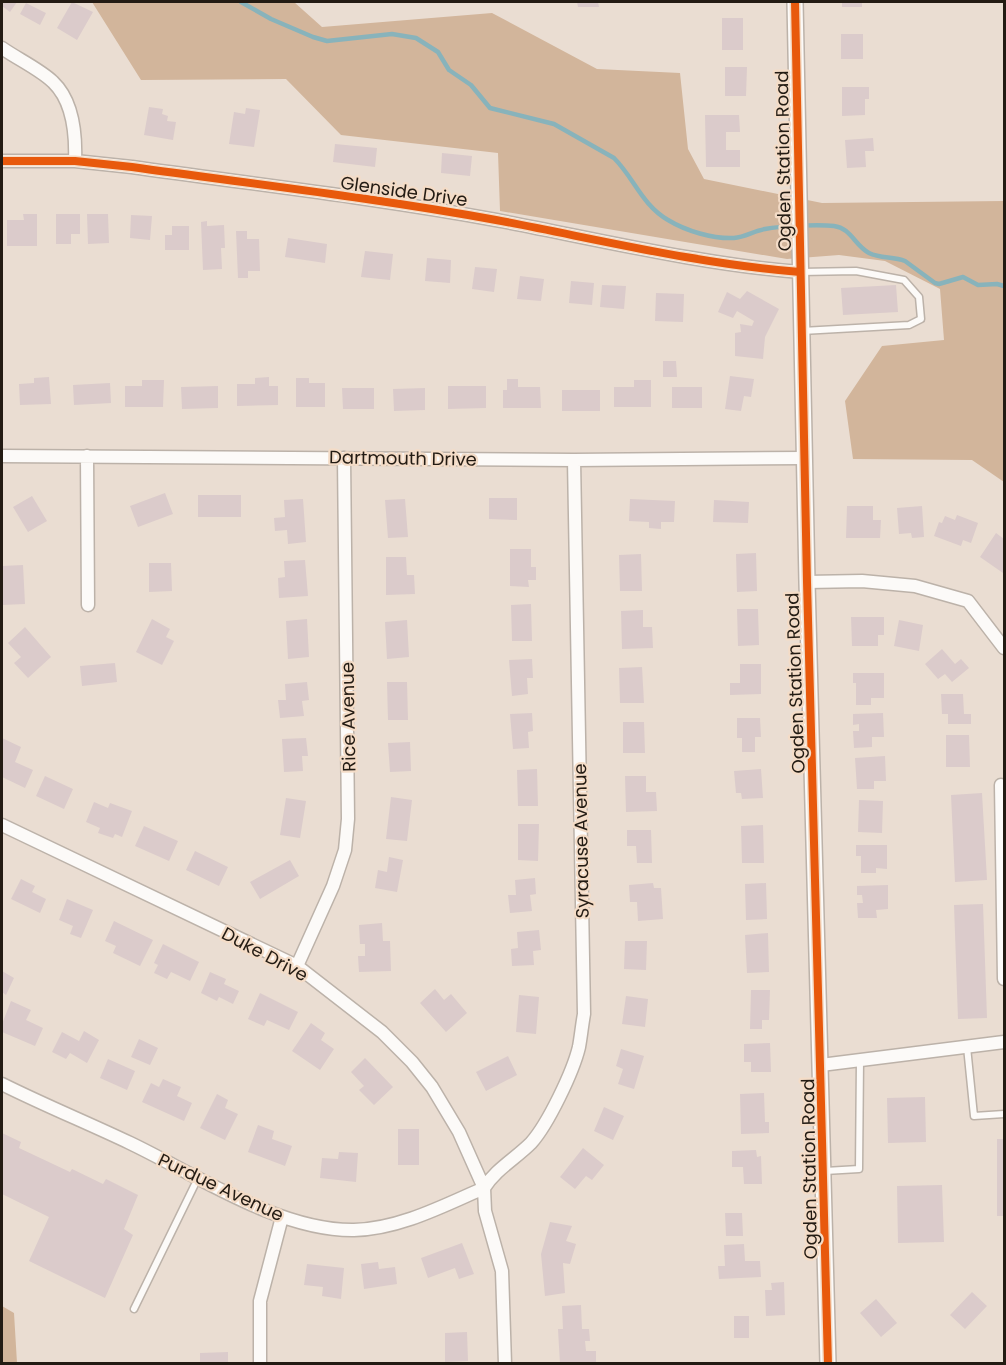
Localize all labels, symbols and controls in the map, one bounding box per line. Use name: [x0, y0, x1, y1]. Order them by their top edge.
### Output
street label: Ogden Station Road: [769, 70, 797, 252]
street label: Glenside Drive: [339, 170, 469, 212]
street label: Dartmouth Drive: [329, 444, 477, 472]
street label: Ogden Station Road: [779, 592, 811, 774]
street label: Rice Avenue: [335, 662, 361, 772]
street label: Syracuse Avenue: [567, 763, 595, 919]
street label: Duke Drive: [217, 921, 313, 987]
street label: Ogden Station Road: [795, 1078, 823, 1260]
street label: Purdue Avenue: [154, 1147, 288, 1227]

